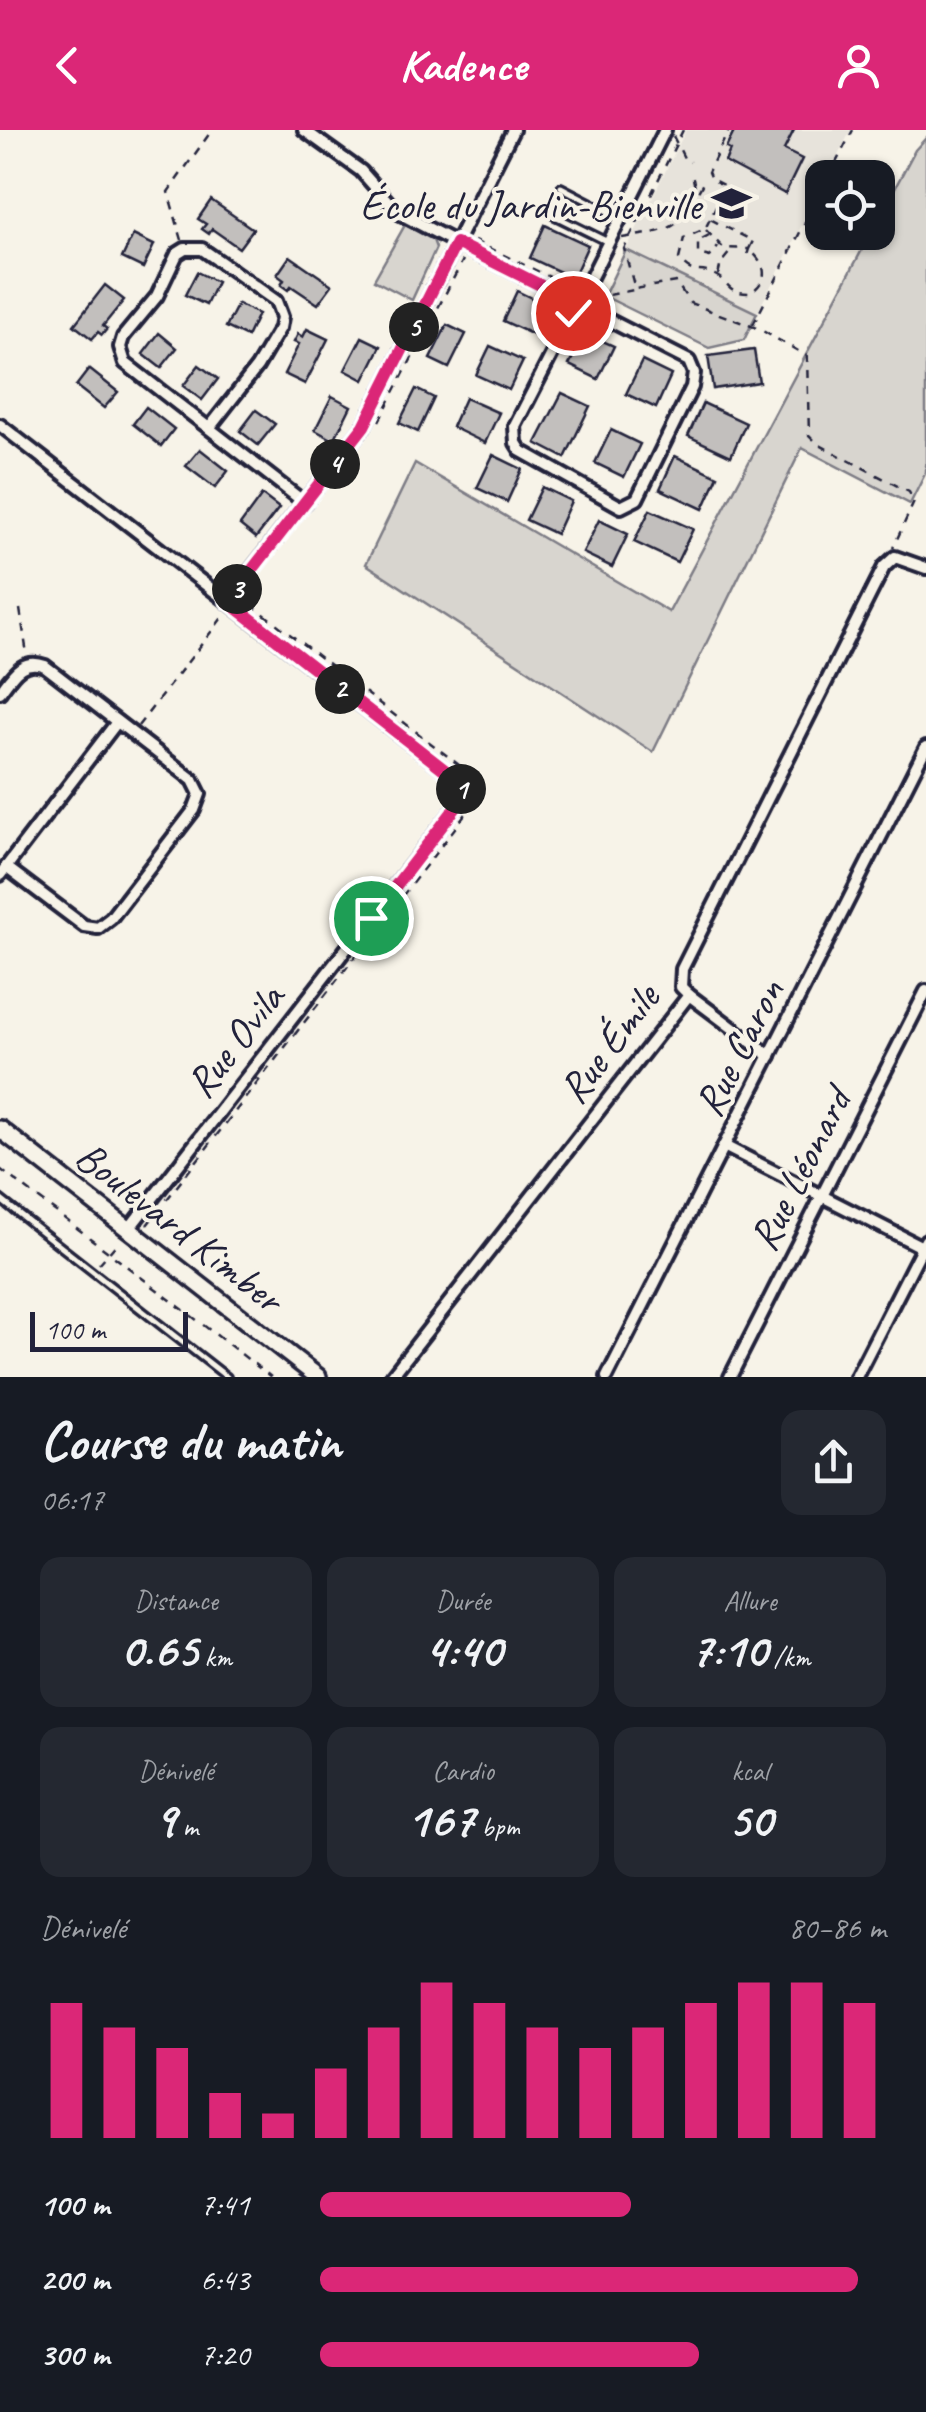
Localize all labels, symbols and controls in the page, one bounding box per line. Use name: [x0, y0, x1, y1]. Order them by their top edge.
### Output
text: Kadence: [399, 37, 527, 94]
icon: back: [40, 38, 95, 93]
icon: person: [831, 38, 886, 93]
map controls: [805, 160, 895, 250]
button: locate: [805, 160, 895, 250]
place label: École du Jardin-Bienville: [360, 179, 704, 232]
school or university icon: École du Jardin-Bienville: [710, 183, 752, 225]
pin: [531, 271, 616, 356]
icon: check: [546, 286, 601, 341]
pin: 5: [389, 302, 439, 352]
text: 5: [408, 309, 420, 344]
pin: 4: [310, 439, 360, 489]
text: 4: [329, 446, 341, 481]
pin: 3: [212, 564, 262, 614]
text: 3: [231, 571, 243, 606]
pin: 2: [315, 664, 365, 714]
text: 2: [334, 671, 346, 706]
pin: 1: [436, 764, 486, 814]
text: 1: [455, 771, 467, 806]
pin: [329, 876, 414, 961]
icon: arrive: [344, 891, 399, 946]
street label: Rue Caron: [682, 969, 797, 1125]
street label: Rue Ovila: [174, 971, 298, 1108]
street label: Rue Émile: [547, 972, 673, 1114]
street label: Rue Léonard: [737, 1075, 866, 1259]
street label: Boulevard Kimber: [65, 1130, 296, 1327]
scale bar: [30, 1307, 188, 1352]
text: 100 m: [45, 1312, 105, 1347]
text: Course du matin: [40, 1406, 341, 1476]
button: share: [781, 1410, 886, 1515]
text: 06:17: [40, 1479, 104, 1520]
text: Distance: [134, 1583, 218, 1618]
text: Durée: [436, 1583, 490, 1618]
text: Allure: [723, 1583, 777, 1618]
text: 0.65: [120, 1618, 198, 1681]
text: 4:40: [424, 1618, 502, 1681]
text: 7:10: [690, 1618, 767, 1681]
text: km: [198, 1639, 232, 1674]
text: /km: [767, 1639, 810, 1674]
text: Dénivelé: [138, 1753, 214, 1788]
text: Cardio: [432, 1753, 494, 1788]
text: kcal: [731, 1753, 769, 1788]
text: 9: [154, 1788, 176, 1851]
text: 167: [406, 1788, 475, 1851]
text: 50: [728, 1788, 772, 1851]
text: m: [176, 1809, 198, 1844]
text: bpm: [475, 1809, 520, 1844]
text: Dénivelé: [40, 1907, 126, 1948]
text: 80–86 m: [788, 1907, 886, 1948]
text: 100 m: [40, 2184, 109, 2225]
text: 7:41: [200, 2184, 250, 2225]
text: 200 m: [40, 2259, 109, 2300]
text: 6:43: [200, 2259, 250, 2300]
text: 300 m: [40, 2334, 109, 2375]
text: 7:20: [200, 2334, 250, 2375]

